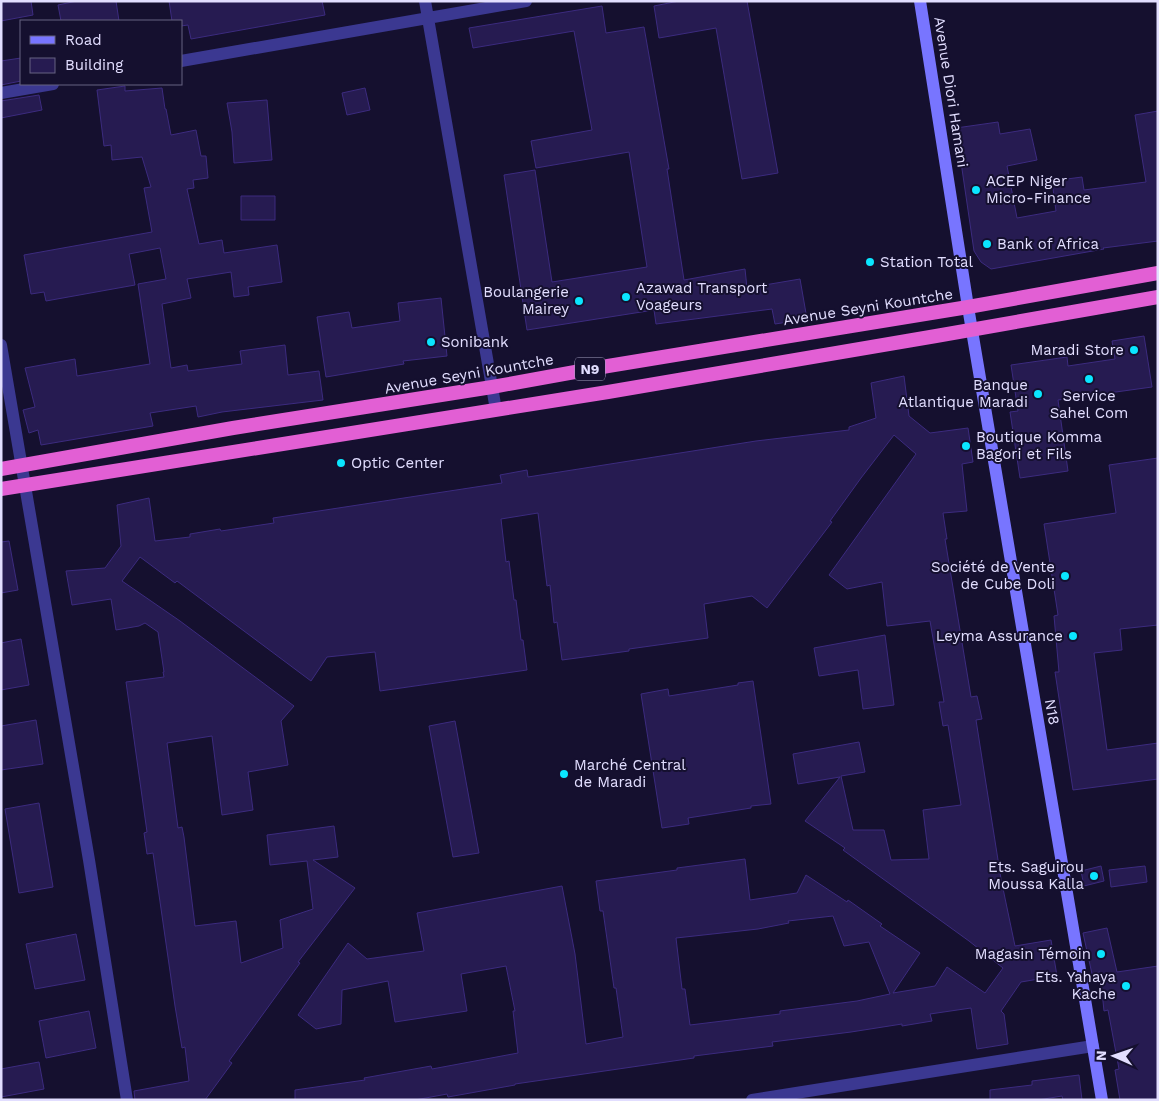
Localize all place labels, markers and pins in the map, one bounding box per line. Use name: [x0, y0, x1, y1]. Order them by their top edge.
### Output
place label: ACEP Niger Micro-Finance: [986, 172, 1091, 207]
marker: ACEP Niger Micro-Finance: [970, 184, 982, 196]
place label: Bank of Africa: [997, 235, 1099, 253]
marker: Bank of Africa: [981, 238, 993, 250]
place label: Station Total: [880, 253, 973, 271]
marker: Station Total: [864, 256, 876, 268]
place label: Azawad Transport Voageurs: [636, 279, 768, 314]
place label: Boulangerie Mairey: [483, 283, 569, 318]
marker: Azawad Transport Voageurs: [620, 291, 632, 303]
marker: Boulangerie Mairey: [573, 295, 585, 307]
place label: Sonibank: [441, 333, 509, 351]
marker: Sonibank: [425, 336, 437, 348]
place label: Maradi Store: [1030, 341, 1124, 359]
marker: Maradi Store: [1128, 344, 1140, 356]
marker: Service Sahel Com: [1083, 373, 1095, 385]
place label: Banque Atlantique Maradi: [898, 376, 1028, 411]
place label: Service Sahel Com: [1050, 387, 1128, 422]
marker: Banque Atlantique Maradi: [1032, 388, 1044, 400]
place label: Boutique Komma Bagori et Fils: [976, 428, 1103, 463]
marker: Boutique Komma Bagori et Fils: [960, 440, 972, 452]
place label: Optic Center: [351, 454, 444, 472]
marker: Optic Center: [335, 457, 347, 469]
place label: Société de Vente de Cube Doli: [931, 558, 1055, 593]
marker: Société de Vente de Cube Doli: [1059, 570, 1071, 582]
place label: Leyma Assurance: [936, 627, 1063, 645]
marker: Leyma Assurance: [1067, 630, 1079, 642]
place label: Marché Central de Maradi: [574, 756, 686, 791]
marker: Marché Central de Maradi: [558, 768, 570, 780]
place label: Ets. Saguirou Moussa Kalla: [988, 858, 1085, 893]
marker: Ets. Saguirou Moussa Kalla: [1088, 870, 1100, 882]
place label: Magasin Témoin: [975, 945, 1091, 963]
marker: Magasin Témoin: [1095, 948, 1107, 960]
place label: Ets. Yahaya Kache: [1035, 968, 1117, 1003]
marker: Ets. Yahaya Kache: [1120, 980, 1132, 992]

